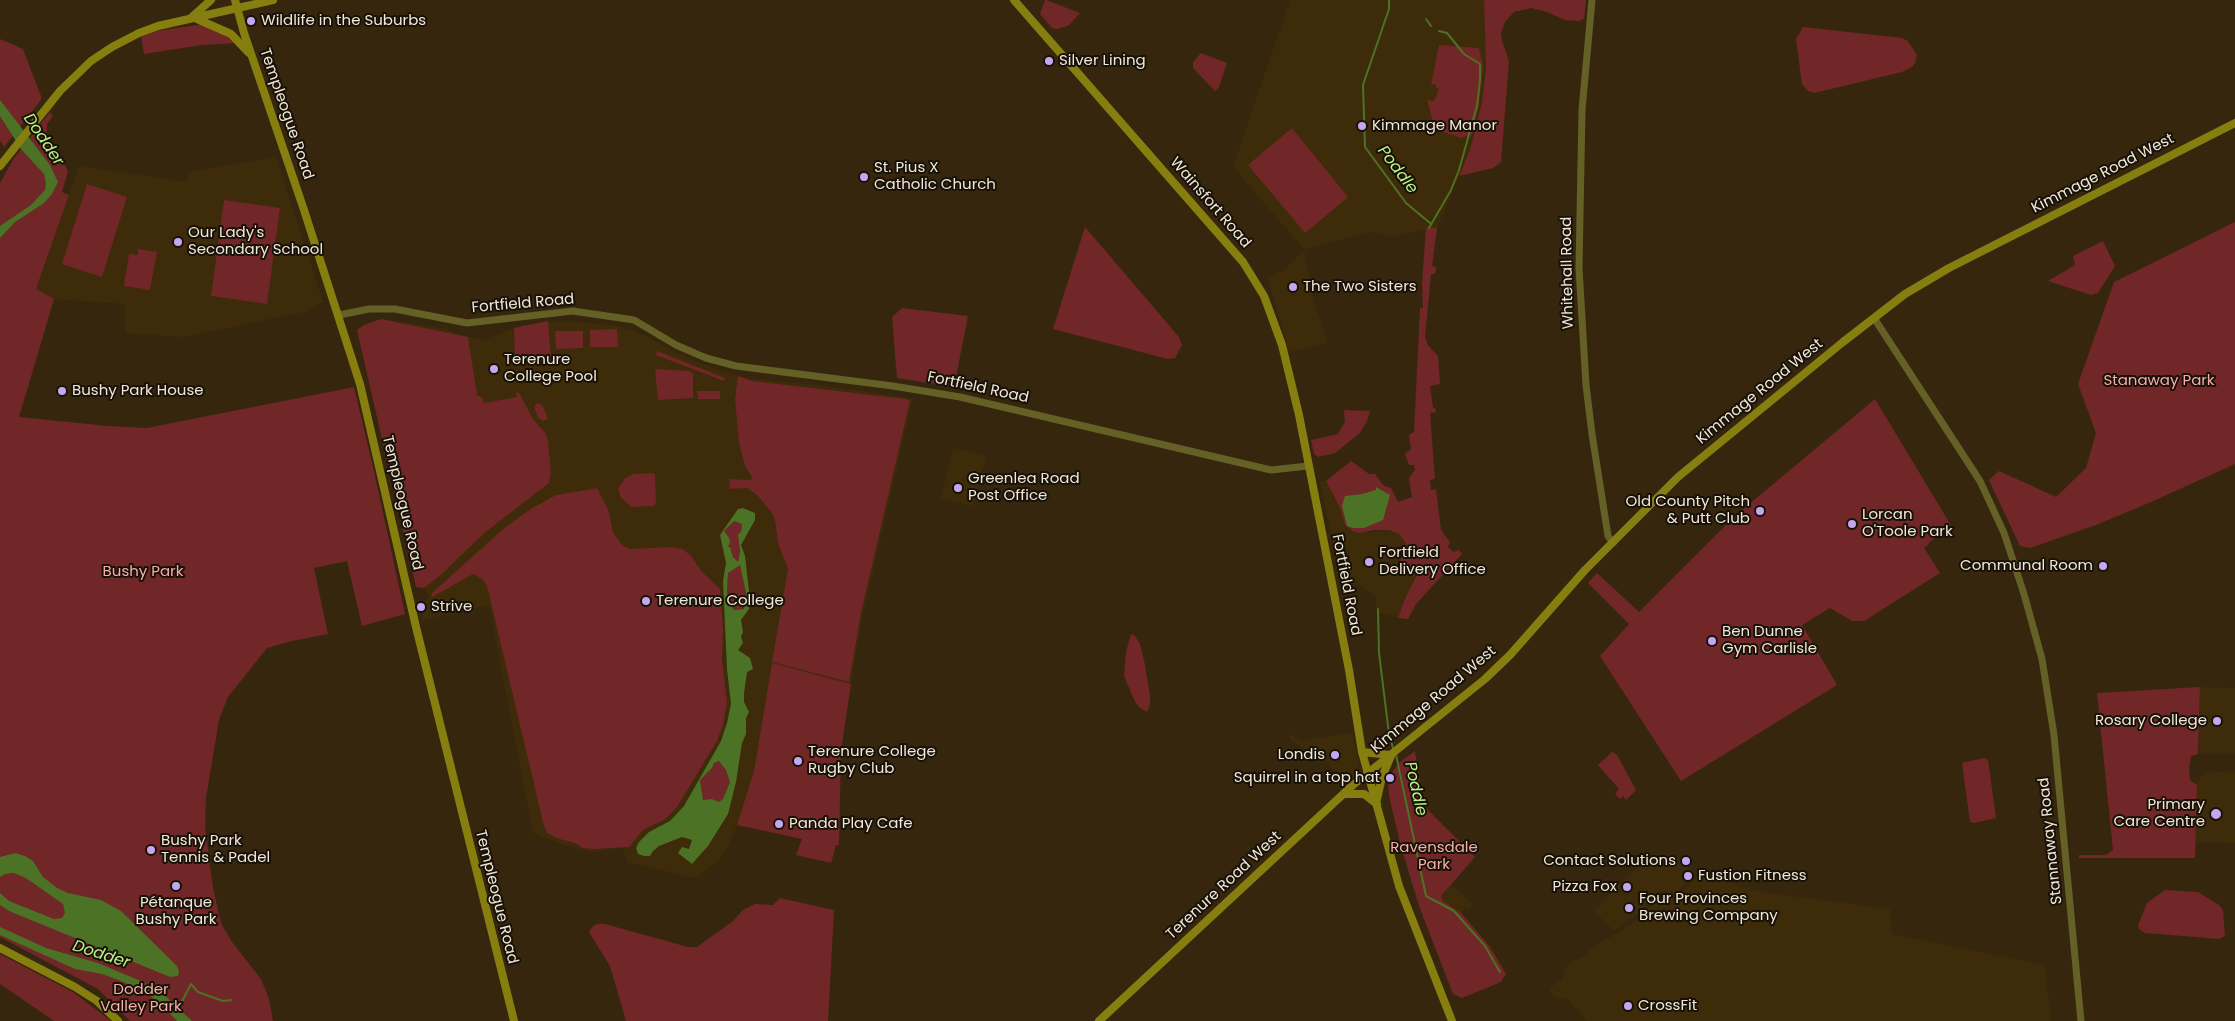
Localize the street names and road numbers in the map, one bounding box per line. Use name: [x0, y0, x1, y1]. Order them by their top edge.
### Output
street label: Templeogue Road: [255, 46, 317, 182]
street label: Kimmage Road West: [2029, 130, 2177, 218]
street label: Wainsfort Road: [1166, 154, 1254, 252]
street label: Whitehall Road: [1558, 216, 1578, 330]
street label: Fortfield Road: [471, 291, 575, 317]
street label: Kimmage Road West: [1693, 335, 1827, 449]
street label: Fortfield Road: [926, 368, 1030, 408]
street label: Templeogue Road: [378, 434, 426, 572]
street label: Fortfield Road: [1327, 533, 1365, 637]
street label: Kimmage Road West: [1368, 643, 1500, 757]
street label: Stannaway Road: [2035, 777, 2067, 905]
street label: Templeogue Road: [471, 828, 521, 966]
street label: Terenure Road West: [1163, 828, 1285, 944]

